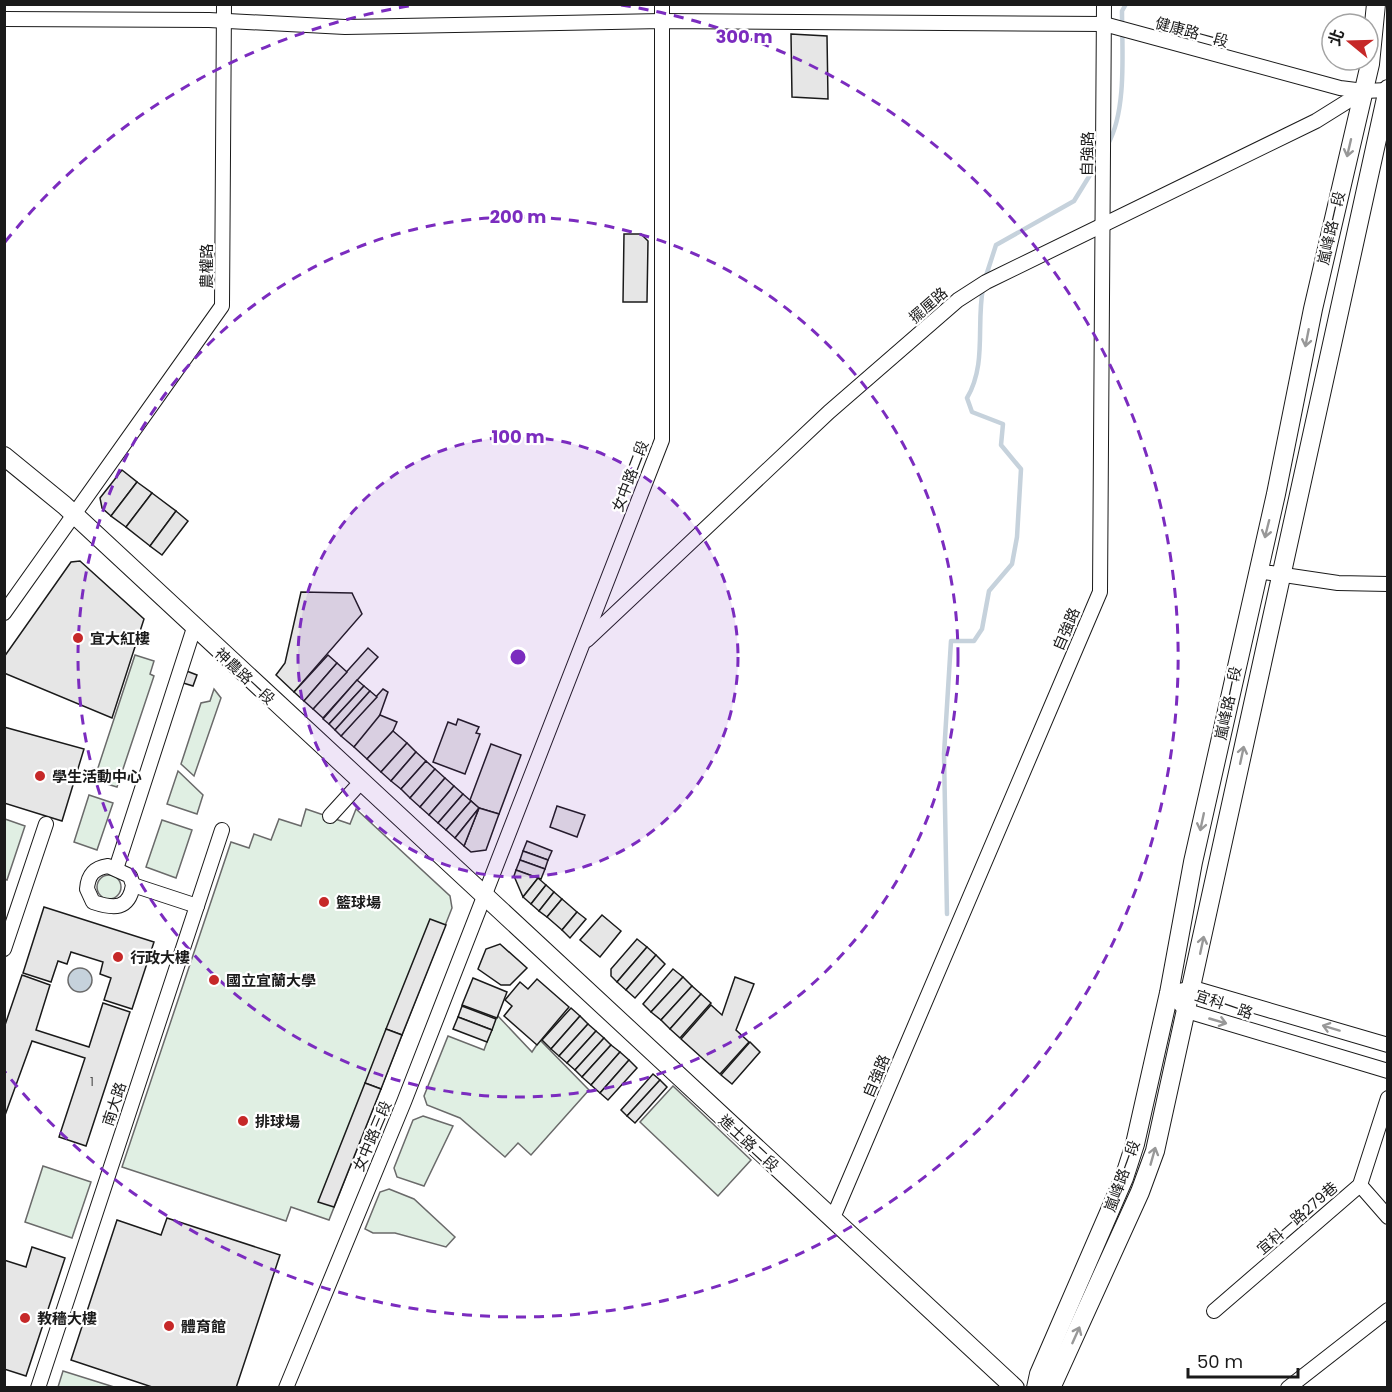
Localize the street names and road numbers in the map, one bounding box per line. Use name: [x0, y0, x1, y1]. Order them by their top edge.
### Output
street label: 健康路一段: [1153, 12, 1231, 52]
street label: 自強路: [1076, 131, 1098, 177]
street label: 嵐峰路一段: [1312, 189, 1350, 267]
street label: 農權路: [196, 243, 217, 289]
street label: 擺厘路: [904, 282, 952, 328]
street label: 女中路二段: [607, 437, 653, 515]
street label: 自強路: [1048, 604, 1084, 654]
street label: 神農路一段: [210, 643, 280, 709]
street label: 嵐峰路一段: [1210, 664, 1246, 742]
street label: 宜科一路: [1192, 984, 1256, 1024]
street label: 自強路: [858, 1051, 894, 1101]
street label: 南大路: [97, 1079, 131, 1129]
street label: 女中路三段: [348, 1097, 396, 1175]
street label: 進士路二段: [714, 1110, 784, 1176]
street label: 嵐峰路一段: [1099, 1137, 1145, 1215]
street label: 宜科一路279巷: [1252, 1177, 1342, 1259]

